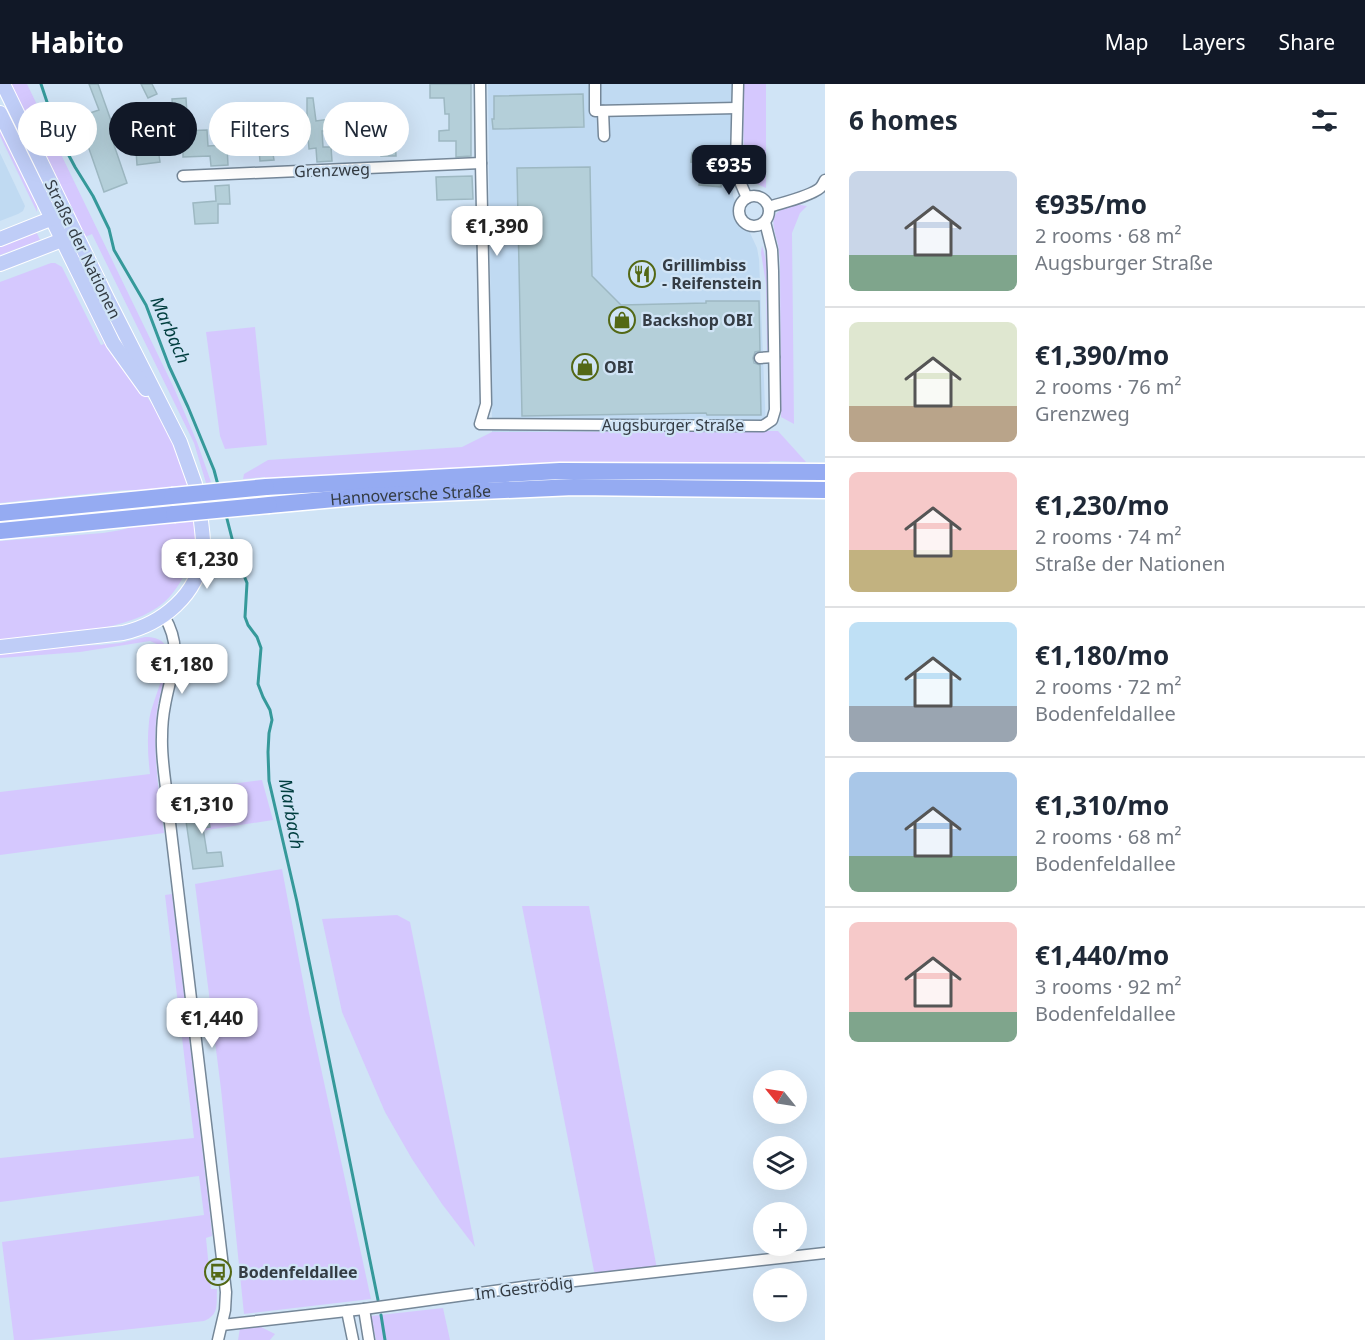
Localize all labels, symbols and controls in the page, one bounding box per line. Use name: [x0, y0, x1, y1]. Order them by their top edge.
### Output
text: Habito: [30, 23, 124, 61]
text: Map: [1105, 28, 1149, 56]
text: Layers: [1182, 28, 1246, 56]
text: Share: [1279, 28, 1335, 56]
chip: Buy: [18, 102, 97, 156]
chip: Rent: [109, 102, 197, 156]
chip: Filters: [209, 102, 311, 156]
chip: New: [323, 102, 409, 156]
text: 6 homes: [849, 102, 958, 138]
icon: filters: [1308, 104, 1341, 137]
pin: €935: [693, 145, 765, 196]
text: €935: [706, 151, 752, 178]
street label: Grenzweg: [294, 158, 370, 182]
street label: Straße der Nationen: [40, 176, 126, 322]
text: €935/mo: [1035, 186, 1147, 222]
icon: home: [897, 195, 969, 267]
pin: €1,390: [448, 206, 546, 257]
text: €1,390: [466, 212, 528, 239]
text: 2 rooms · 68 m²: [1035, 222, 1182, 249]
text: Augsburger Straße: [1035, 249, 1213, 276]
place label: Grillimbiss - Reifenstein: [662, 254, 762, 294]
restaurant icon: Grillimbiss - Reifenstein: [627, 259, 657, 289]
water label: Marbach: [145, 292, 196, 367]
shop icon: Backshop OBI: [607, 305, 637, 335]
place label: Backshop OBI: [642, 309, 753, 331]
text: €1,390/mo: [1035, 337, 1169, 373]
icon: home: [897, 346, 969, 418]
shop icon: OBI: [570, 352, 600, 382]
place label: OBI: [604, 356, 634, 378]
text: 2 rooms · 76 m²: [1035, 373, 1182, 400]
text: Grenzweg: [1035, 400, 1130, 427]
street label: Augsburger Straße: [602, 414, 744, 436]
street label: Hannoversche Straße: [329, 480, 492, 510]
text: €1,230/mo: [1035, 487, 1169, 523]
icon: home: [897, 496, 969, 568]
text: 2 rooms · 74 m²: [1035, 523, 1182, 550]
pin: €1,230: [158, 539, 256, 590]
text: €1,230: [176, 545, 238, 572]
text: Straße der Nationen: [1035, 550, 1225, 577]
text: €1,180/mo: [1035, 637, 1169, 673]
pin: €1,180: [133, 644, 231, 695]
icon: home: [897, 646, 969, 718]
text: €1,180: [151, 650, 213, 677]
text: 2 rooms · 72 m²: [1035, 673, 1182, 700]
text: Bodenfeldallee: [1035, 700, 1176, 727]
water label: Marbach: [274, 776, 310, 851]
pin: €1,310: [153, 784, 251, 835]
text: €1,310/mo: [1035, 787, 1169, 823]
text: €1,310: [171, 790, 233, 817]
icon: home: [897, 796, 969, 868]
text: 2 rooms · 68 m²: [1035, 823, 1182, 850]
text: Bodenfeldallee: [1035, 850, 1176, 877]
text: €1,440/mo: [1035, 937, 1169, 973]
icon: home: [897, 946, 969, 1018]
text: 3 rooms · 92 m²: [1035, 973, 1182, 1000]
pin: €1,440: [163, 998, 261, 1049]
text: Bodenfeldallee: [1035, 1000, 1176, 1027]
text: €1,440: [181, 1004, 243, 1031]
north arrow: [753, 1070, 807, 1124]
map controls: [753, 1070, 807, 1322]
button: layers: [753, 1136, 807, 1190]
button: +: [753, 1202, 807, 1256]
bus stop icon: Bodenfeldallee: [203, 1257, 233, 1287]
place label: Bodenfeldallee: [238, 1261, 358, 1283]
button: −: [753, 1268, 807, 1322]
street label: Im Geströdig: [474, 1271, 574, 1305]

